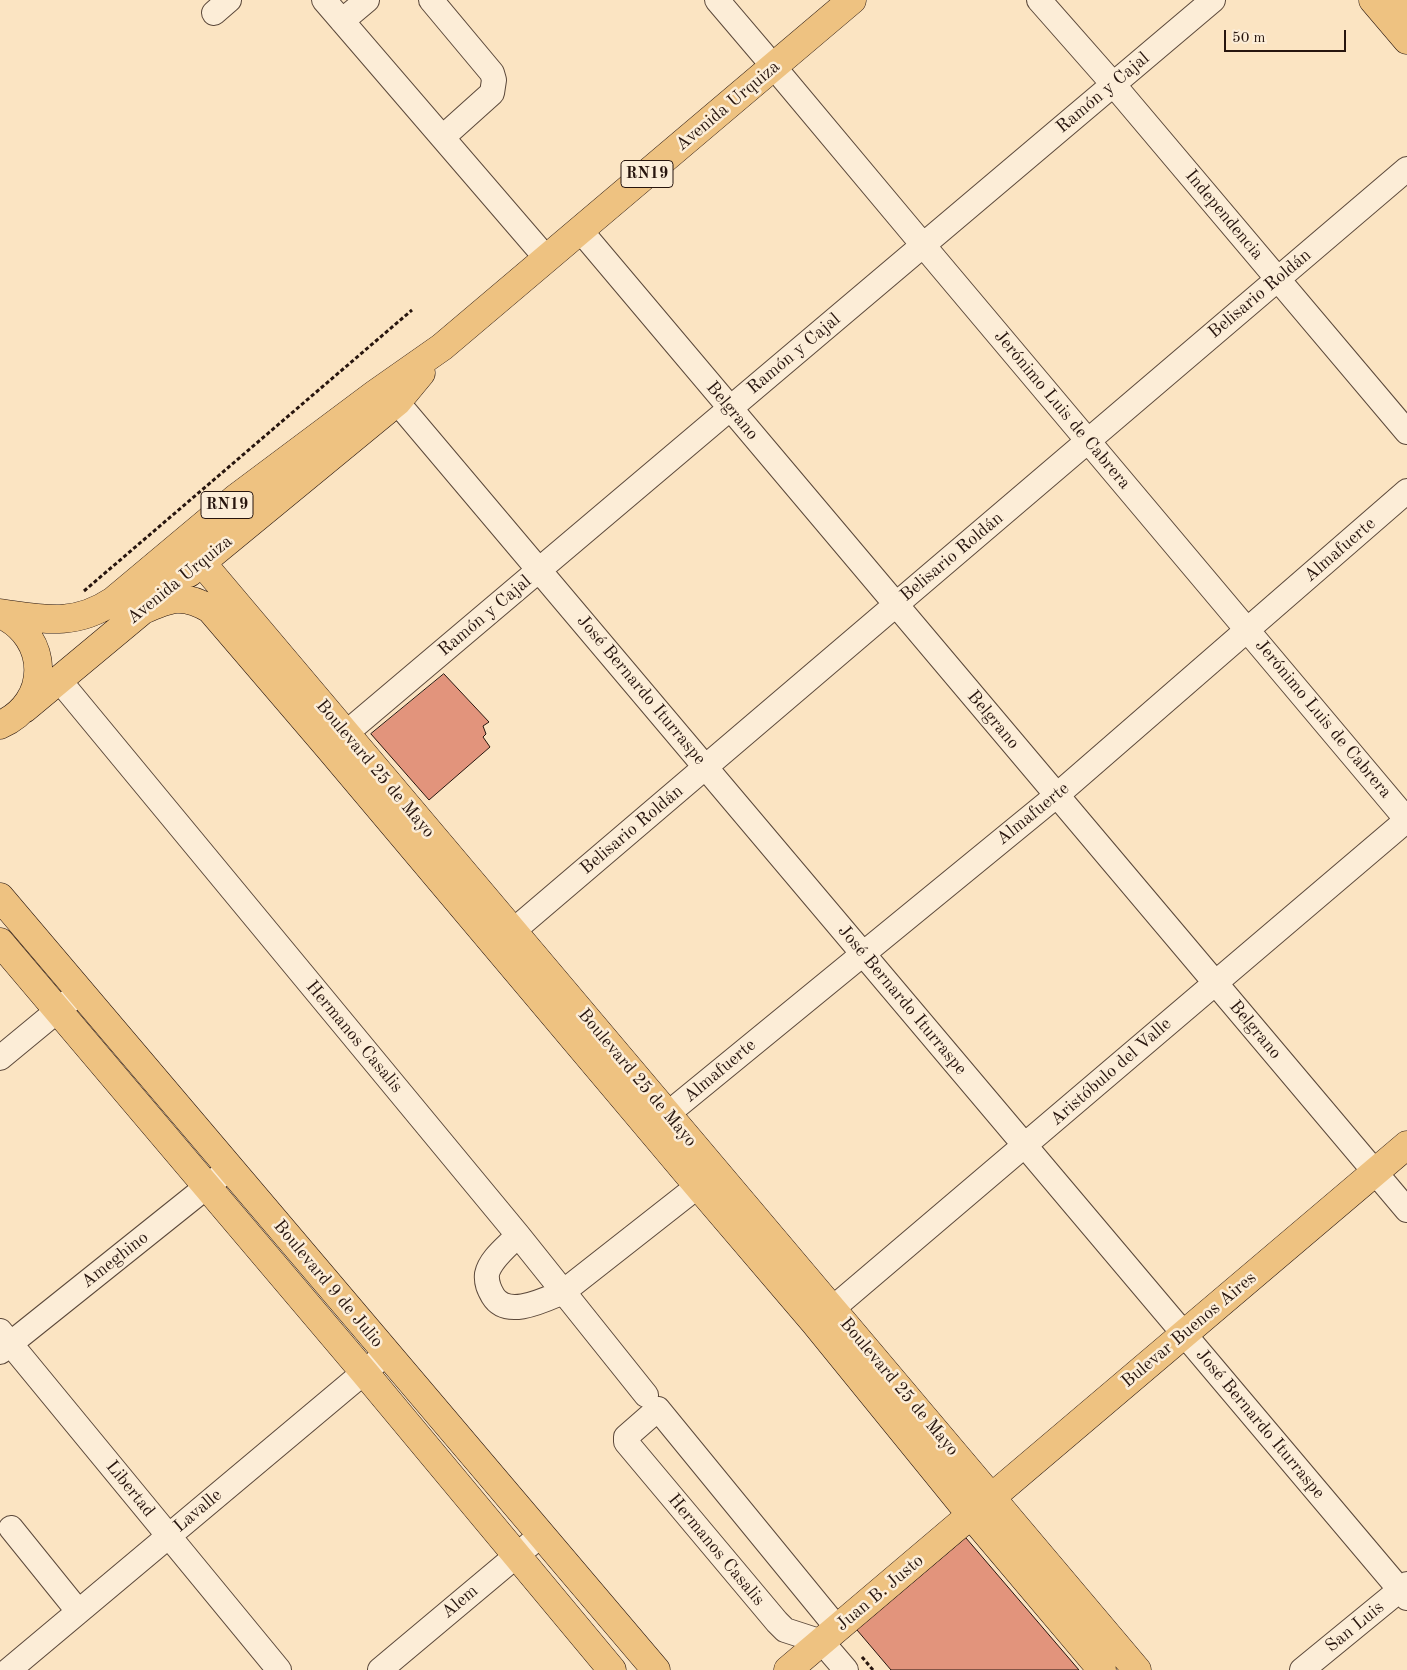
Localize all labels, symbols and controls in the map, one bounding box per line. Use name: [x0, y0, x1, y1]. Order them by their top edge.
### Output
scale bar: [1227, 20, 1350, 52]
text: 50 m: [1232, 31, 1266, 46]
street label: Ramón y Cajal: [1052, 48, 1154, 138]
street label: Avenida Urquiza: [672, 56, 784, 156]
road number: RN19: [621, 160, 673, 188]
street label: Independencia: [1180, 166, 1268, 264]
street label: Belisario Roldán: [1204, 245, 1316, 343]
street label: Ramón y Cajal: [743, 309, 845, 399]
street label: Jerónimo Luis de Cabrera: [989, 326, 1135, 494]
street label: Belgrano: [701, 377, 763, 445]
road number: RN19: [201, 492, 253, 518]
street label: Belisario Roldán: [896, 508, 1008, 606]
street label: Almafuerte: [1300, 513, 1380, 587]
street label: Avenida Urquiza: [123, 531, 237, 629]
street label: Ramón y Cajal: [434, 571, 536, 661]
street label: José Bernardo Iturraspe: [572, 611, 710, 769]
street label: Jerónimo Luis de Cabrera: [1250, 635, 1396, 803]
street label: Belgrano: [962, 686, 1024, 754]
street label: Boulevard 25 de Mayo: [311, 696, 439, 842]
street label: Almafuerte: [992, 778, 1074, 850]
street label: Belisario Roldán: [576, 781, 688, 879]
street label: José Bernardo Iturraspe: [833, 921, 971, 1079]
street label: Hermanos Casalis: [301, 977, 407, 1097]
street label: Belgrano: [1224, 996, 1286, 1064]
street label: Boulevard 25 de Mayo: [573, 1005, 701, 1151]
street label: Aristóbulo del Valle: [1046, 1013, 1176, 1131]
street label: Almafuerte: [680, 1035, 760, 1107]
street label: Boulevard 9 de Julio: [268, 1216, 388, 1352]
street label: Ameghino: [77, 1227, 153, 1293]
street label: Bulevar Buenos Aires: [1117, 1267, 1261, 1393]
street label: Boulevard 25 de Mayo: [835, 1314, 963, 1460]
street label: José Bernardo Iturraspe: [1191, 1345, 1329, 1503]
street label: Libertad: [101, 1456, 159, 1522]
street label: Lavalle: [170, 1485, 226, 1537]
street label: Hermanos Casalis: [663, 1490, 769, 1610]
street label: Juan B. Justo: [832, 1550, 928, 1636]
street label: Alem: [437, 1580, 483, 1624]
street label: San Luis: [1321, 1597, 1389, 1657]

